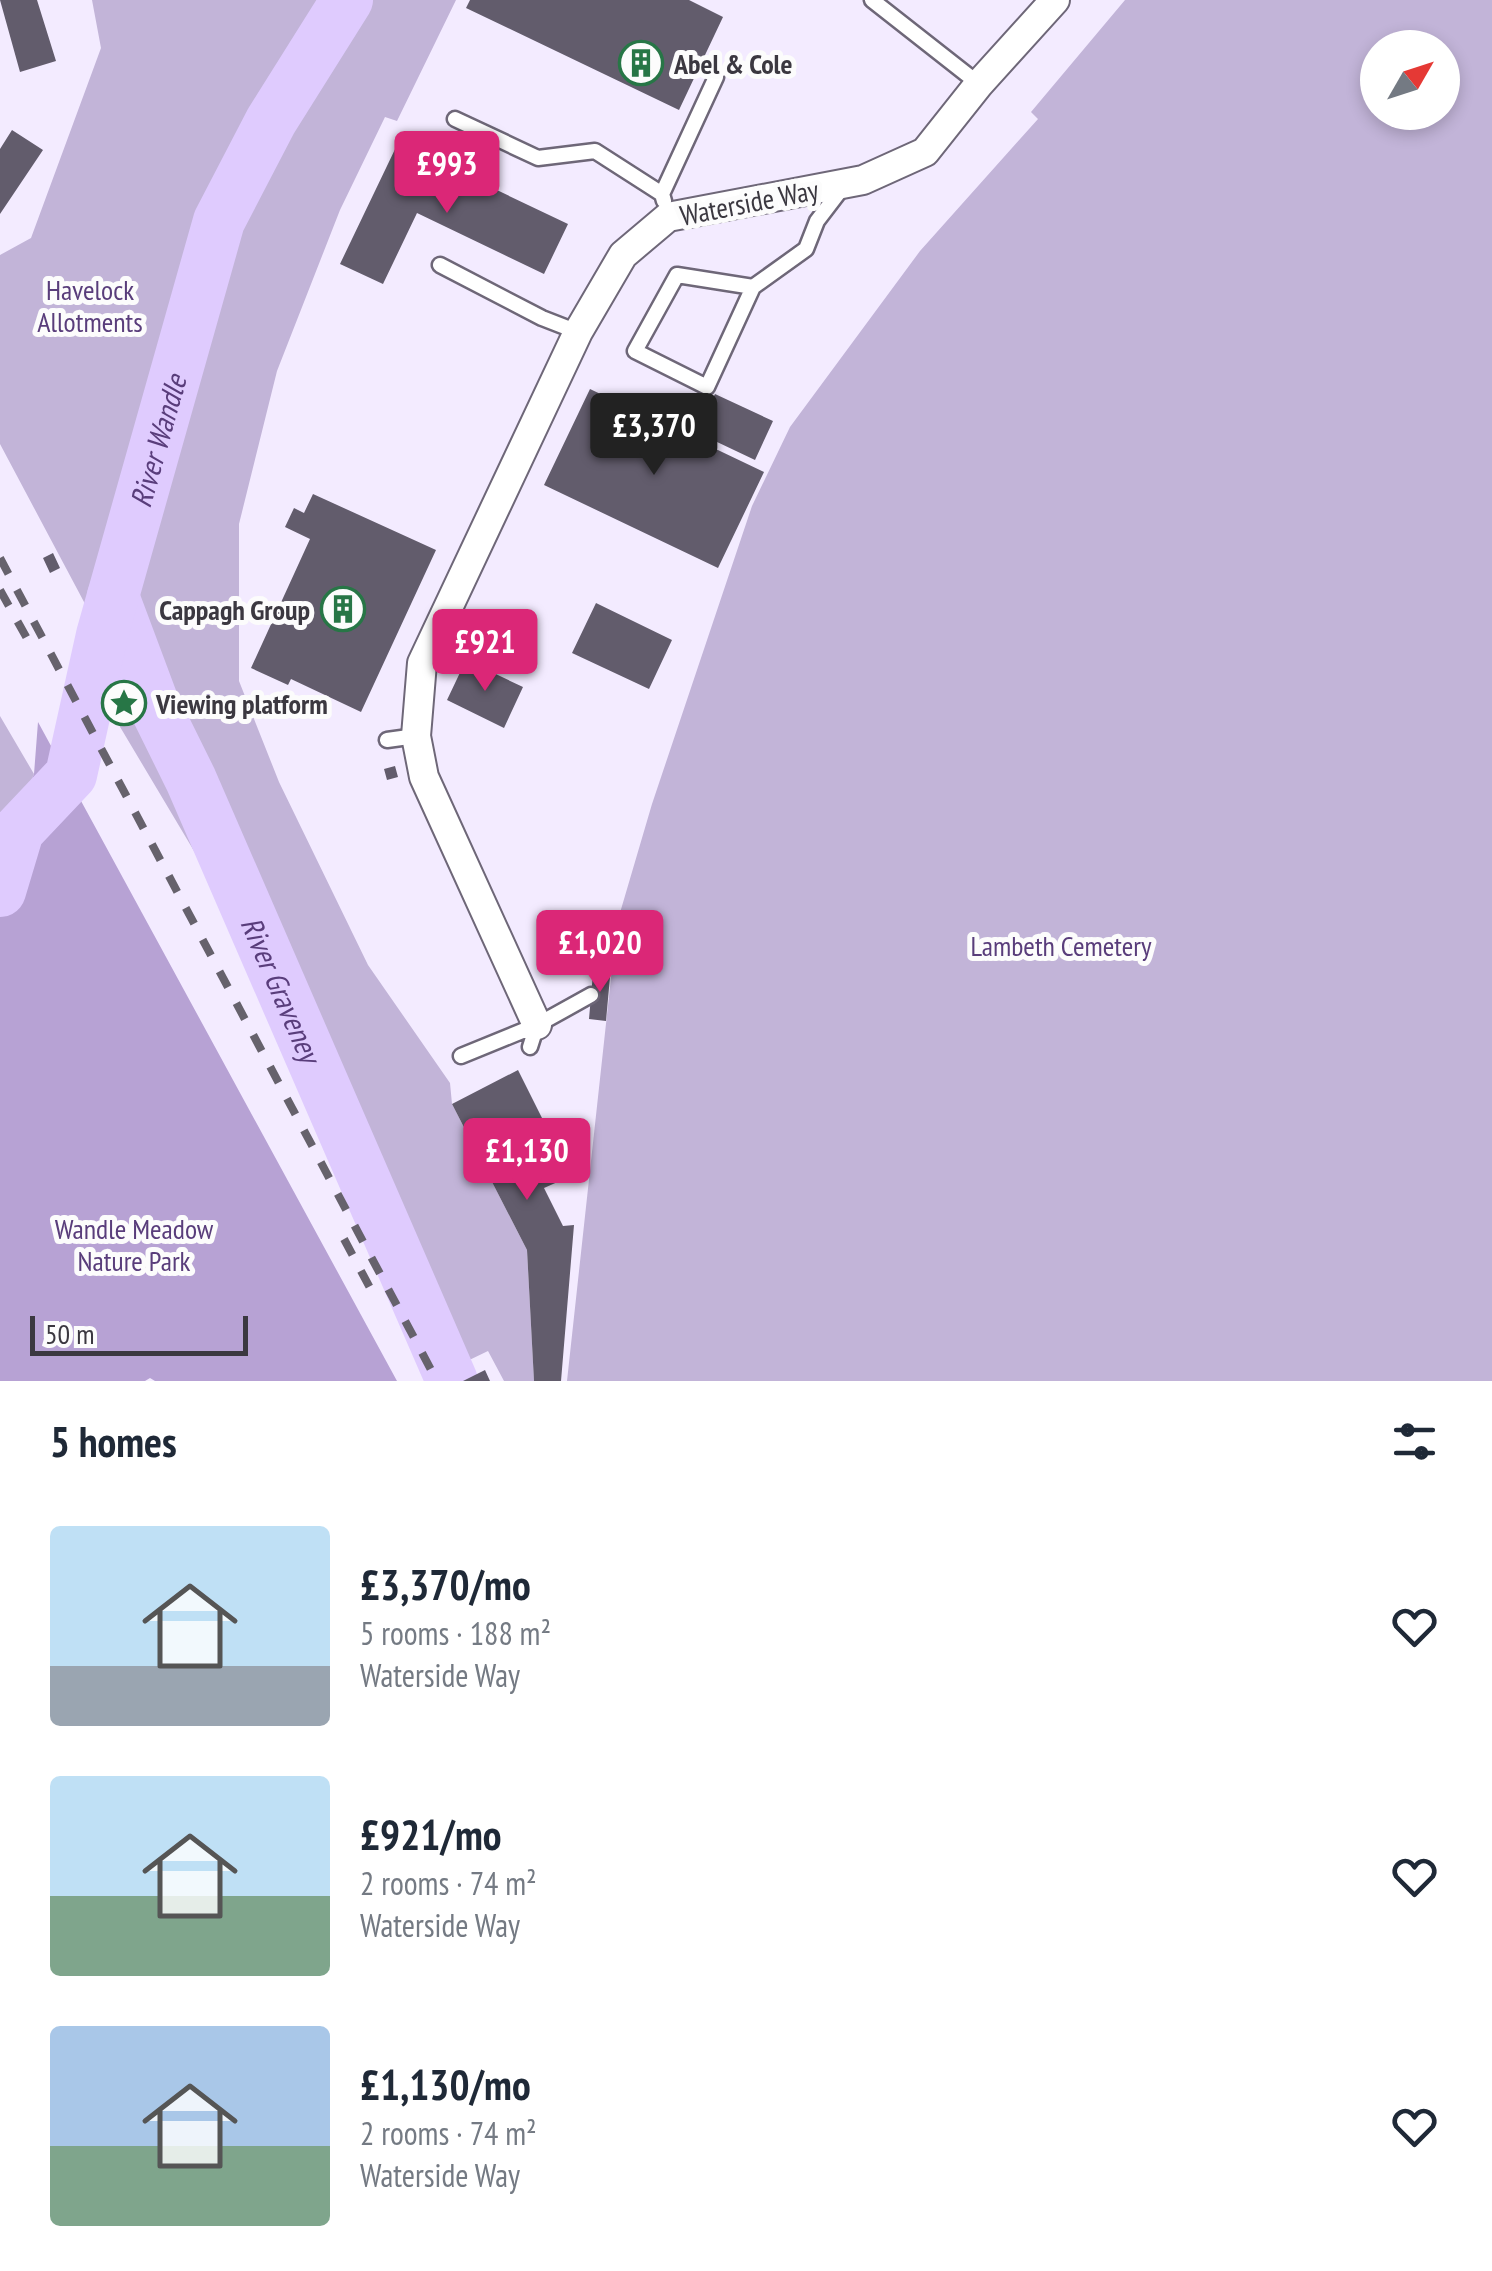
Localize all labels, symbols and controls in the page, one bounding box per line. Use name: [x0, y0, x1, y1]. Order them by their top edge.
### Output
north arrow: [1360, 30, 1460, 130]
map controls: [1360, 30, 1460, 130]
building icon: Abel & Cole: [618, 40, 664, 86]
place label: Abel & Cole: [673, 45, 792, 82]
pin: £993: [388, 131, 506, 216]
text: £993: [416, 142, 478, 184]
street label: Waterside Way: [677, 170, 822, 234]
park label: Havelock Allotments: [37, 271, 143, 340]
water label: River Wandle: [120, 369, 195, 511]
pin: £3,370: [573, 393, 735, 478]
text: £3,370: [612, 404, 696, 446]
building icon: Cappagh Group: [320, 586, 366, 632]
place label: Cappagh Group: [159, 591, 310, 628]
pin: £921: [426, 609, 544, 694]
text: £921: [454, 620, 516, 662]
place icon: Viewing platform: [101, 680, 147, 726]
place label: Viewing platform: [155, 685, 328, 722]
water label: River Graveney: [233, 910, 332, 1071]
pin: £1,020: [519, 910, 681, 995]
text: £1,020: [558, 921, 642, 963]
park label: Lambeth Cemetery: [971, 927, 1152, 964]
pin: £1,130: [446, 1118, 608, 1203]
text: £1,130: [485, 1129, 569, 1171]
park label: Wandle Meadow Nature Park: [55, 1210, 214, 1279]
scale bar: [30, 1311, 248, 1356]
text: 50 m: [45, 1315, 94, 1352]
text: 5 homes: [50, 1414, 177, 1469]
icon: filters: [1387, 1414, 1442, 1469]
text: £3,370/mo: [360, 1557, 531, 1612]
icon: home: [130, 1566, 250, 1686]
icon: heart: [1387, 1599, 1442, 1654]
text: 5 rooms · 188 m²: [360, 1612, 551, 1654]
text: Waterside Way: [360, 1654, 520, 1696]
text: £921/mo: [360, 1807, 502, 1862]
icon: home: [130, 1816, 250, 1936]
icon: heart: [1387, 1849, 1442, 1904]
text: 2 rooms · 74 m²: [360, 1862, 537, 1904]
text: Waterside Way: [360, 1904, 520, 1946]
text: £1,130/mo: [360, 2057, 531, 2112]
icon: home: [130, 2066, 250, 2186]
icon: heart: [1387, 2099, 1442, 2154]
text: 2 rooms · 74 m²: [360, 2112, 537, 2154]
text: Waterside Way: [360, 2154, 520, 2196]

